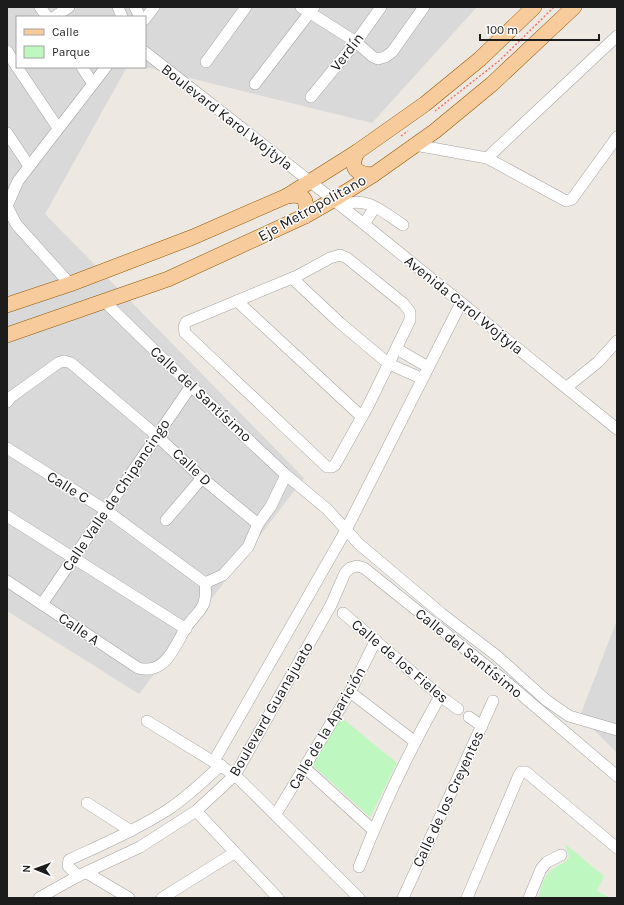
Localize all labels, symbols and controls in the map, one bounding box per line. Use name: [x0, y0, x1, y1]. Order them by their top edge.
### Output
legend: [16, 16, 146, 68]
scale bar: [480, 16, 599, 42]
text: 100 m: [486, 23, 518, 37]
text: Calle: [52, 25, 79, 39]
street label: Verdín: [327, 29, 367, 75]
text: Parque: [52, 45, 90, 59]
street label: Boulevard Karol Wojtyla: [158, 60, 296, 174]
street label: Eje Metropolitano: [255, 171, 369, 245]
street label: Avenida Carol Wojtyla: [401, 252, 527, 358]
street label: Calle del Santísimo: [146, 342, 256, 446]
street label: Calle Valle de Chipancingo: [58, 415, 174, 575]
street label: Calle D: [169, 444, 215, 490]
street label: Calle C: [44, 467, 92, 507]
street label: Calle del Santísimo: [412, 604, 526, 702]
street label: Calle A: [55, 609, 103, 649]
street label: Calle de los Fieles: [348, 615, 452, 707]
street label: Boulevard Guanajuato: [225, 639, 317, 779]
street label: Calle de la Aparición: [285, 664, 369, 792]
street label: Calle de los Creyentes: [408, 728, 488, 870]
north arrow: [16, 849, 56, 889]
text: N: [20, 865, 33, 873]

